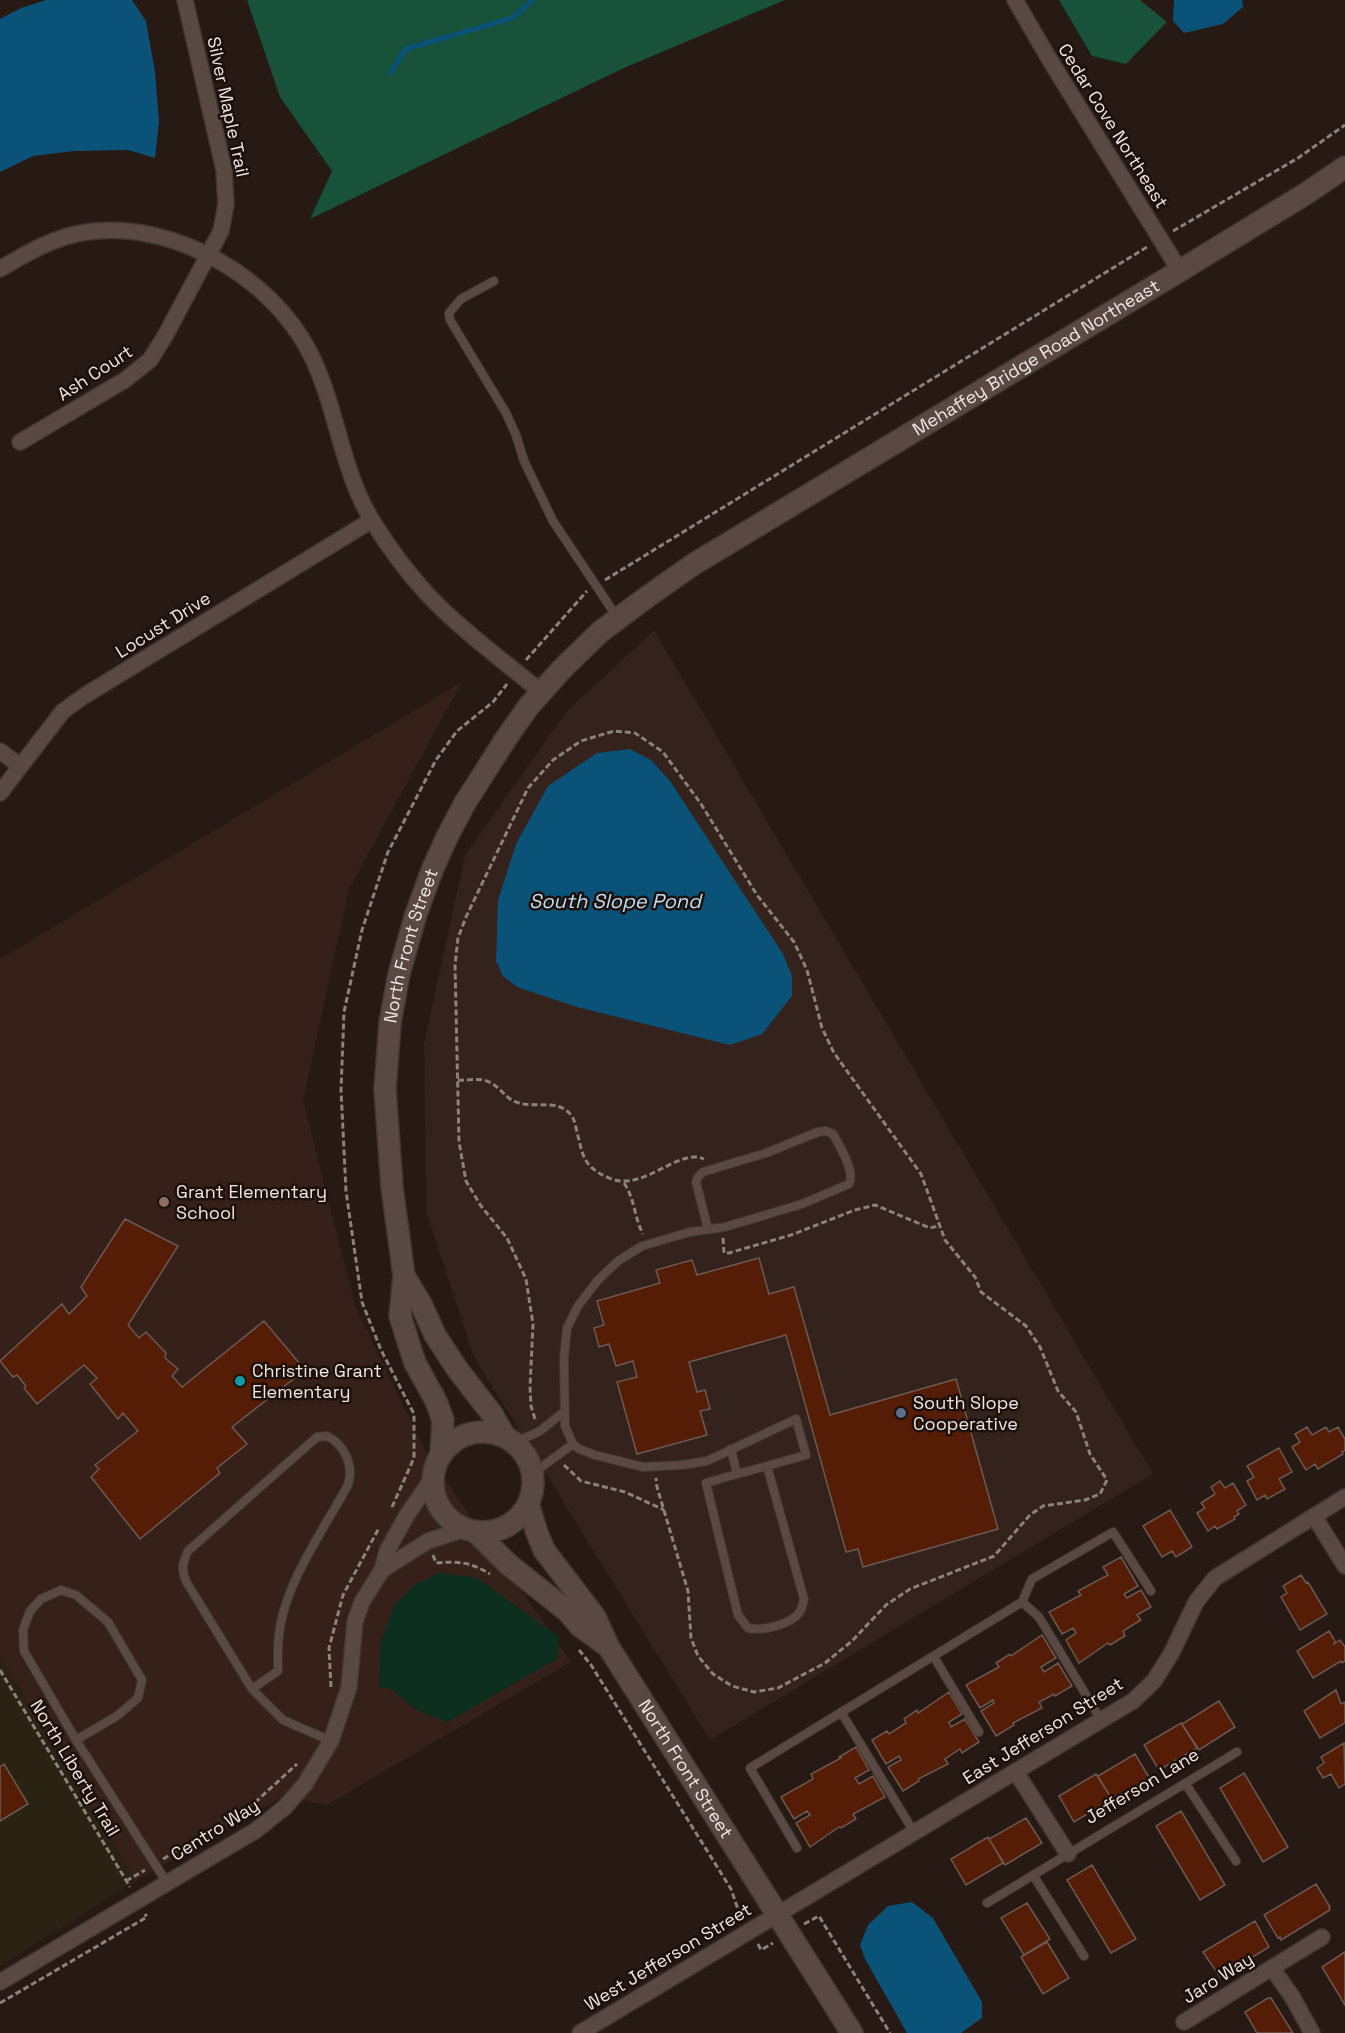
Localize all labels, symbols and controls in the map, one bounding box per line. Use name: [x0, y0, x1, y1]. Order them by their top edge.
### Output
street label: Silver Maple Trail: [202, 35, 255, 179]
street label: Cedar Cove Northeast: [1053, 39, 1174, 212]
street label: Mehaffey Bridge Road Northeast: [908, 274, 1164, 441]
street label: Ash Court: [53, 340, 137, 405]
street label: Locust Drive: [111, 586, 215, 663]
street label: North Front Street: [378, 865, 443, 1025]
water label: South Slope Pond: [529, 888, 703, 914]
place label: Grant Elementary School: [176, 1180, 327, 1224]
marker: Grant Elementary School: [157, 1195, 171, 1209]
place label: Christine Grant Elementary: [252, 1359, 382, 1403]
marker: Christine Grant Elementary: [233, 1374, 247, 1388]
place label: South Slope Cooperative: [913, 1391, 1019, 1435]
marker: South Slope Cooperative: [894, 1406, 908, 1420]
street label: East Jefferson Street: [958, 1672, 1127, 1789]
street label: North Liberty Trail: [26, 1695, 125, 1840]
street label: North Front Street: [634, 1695, 738, 1842]
street label: Jefferson Lane: [1080, 1742, 1203, 1829]
street label: Centro Way: [166, 1793, 263, 1866]
street label: West Jefferson Street: [580, 1898, 755, 2016]
street label: Jaro Way: [1178, 1947, 1257, 2008]

